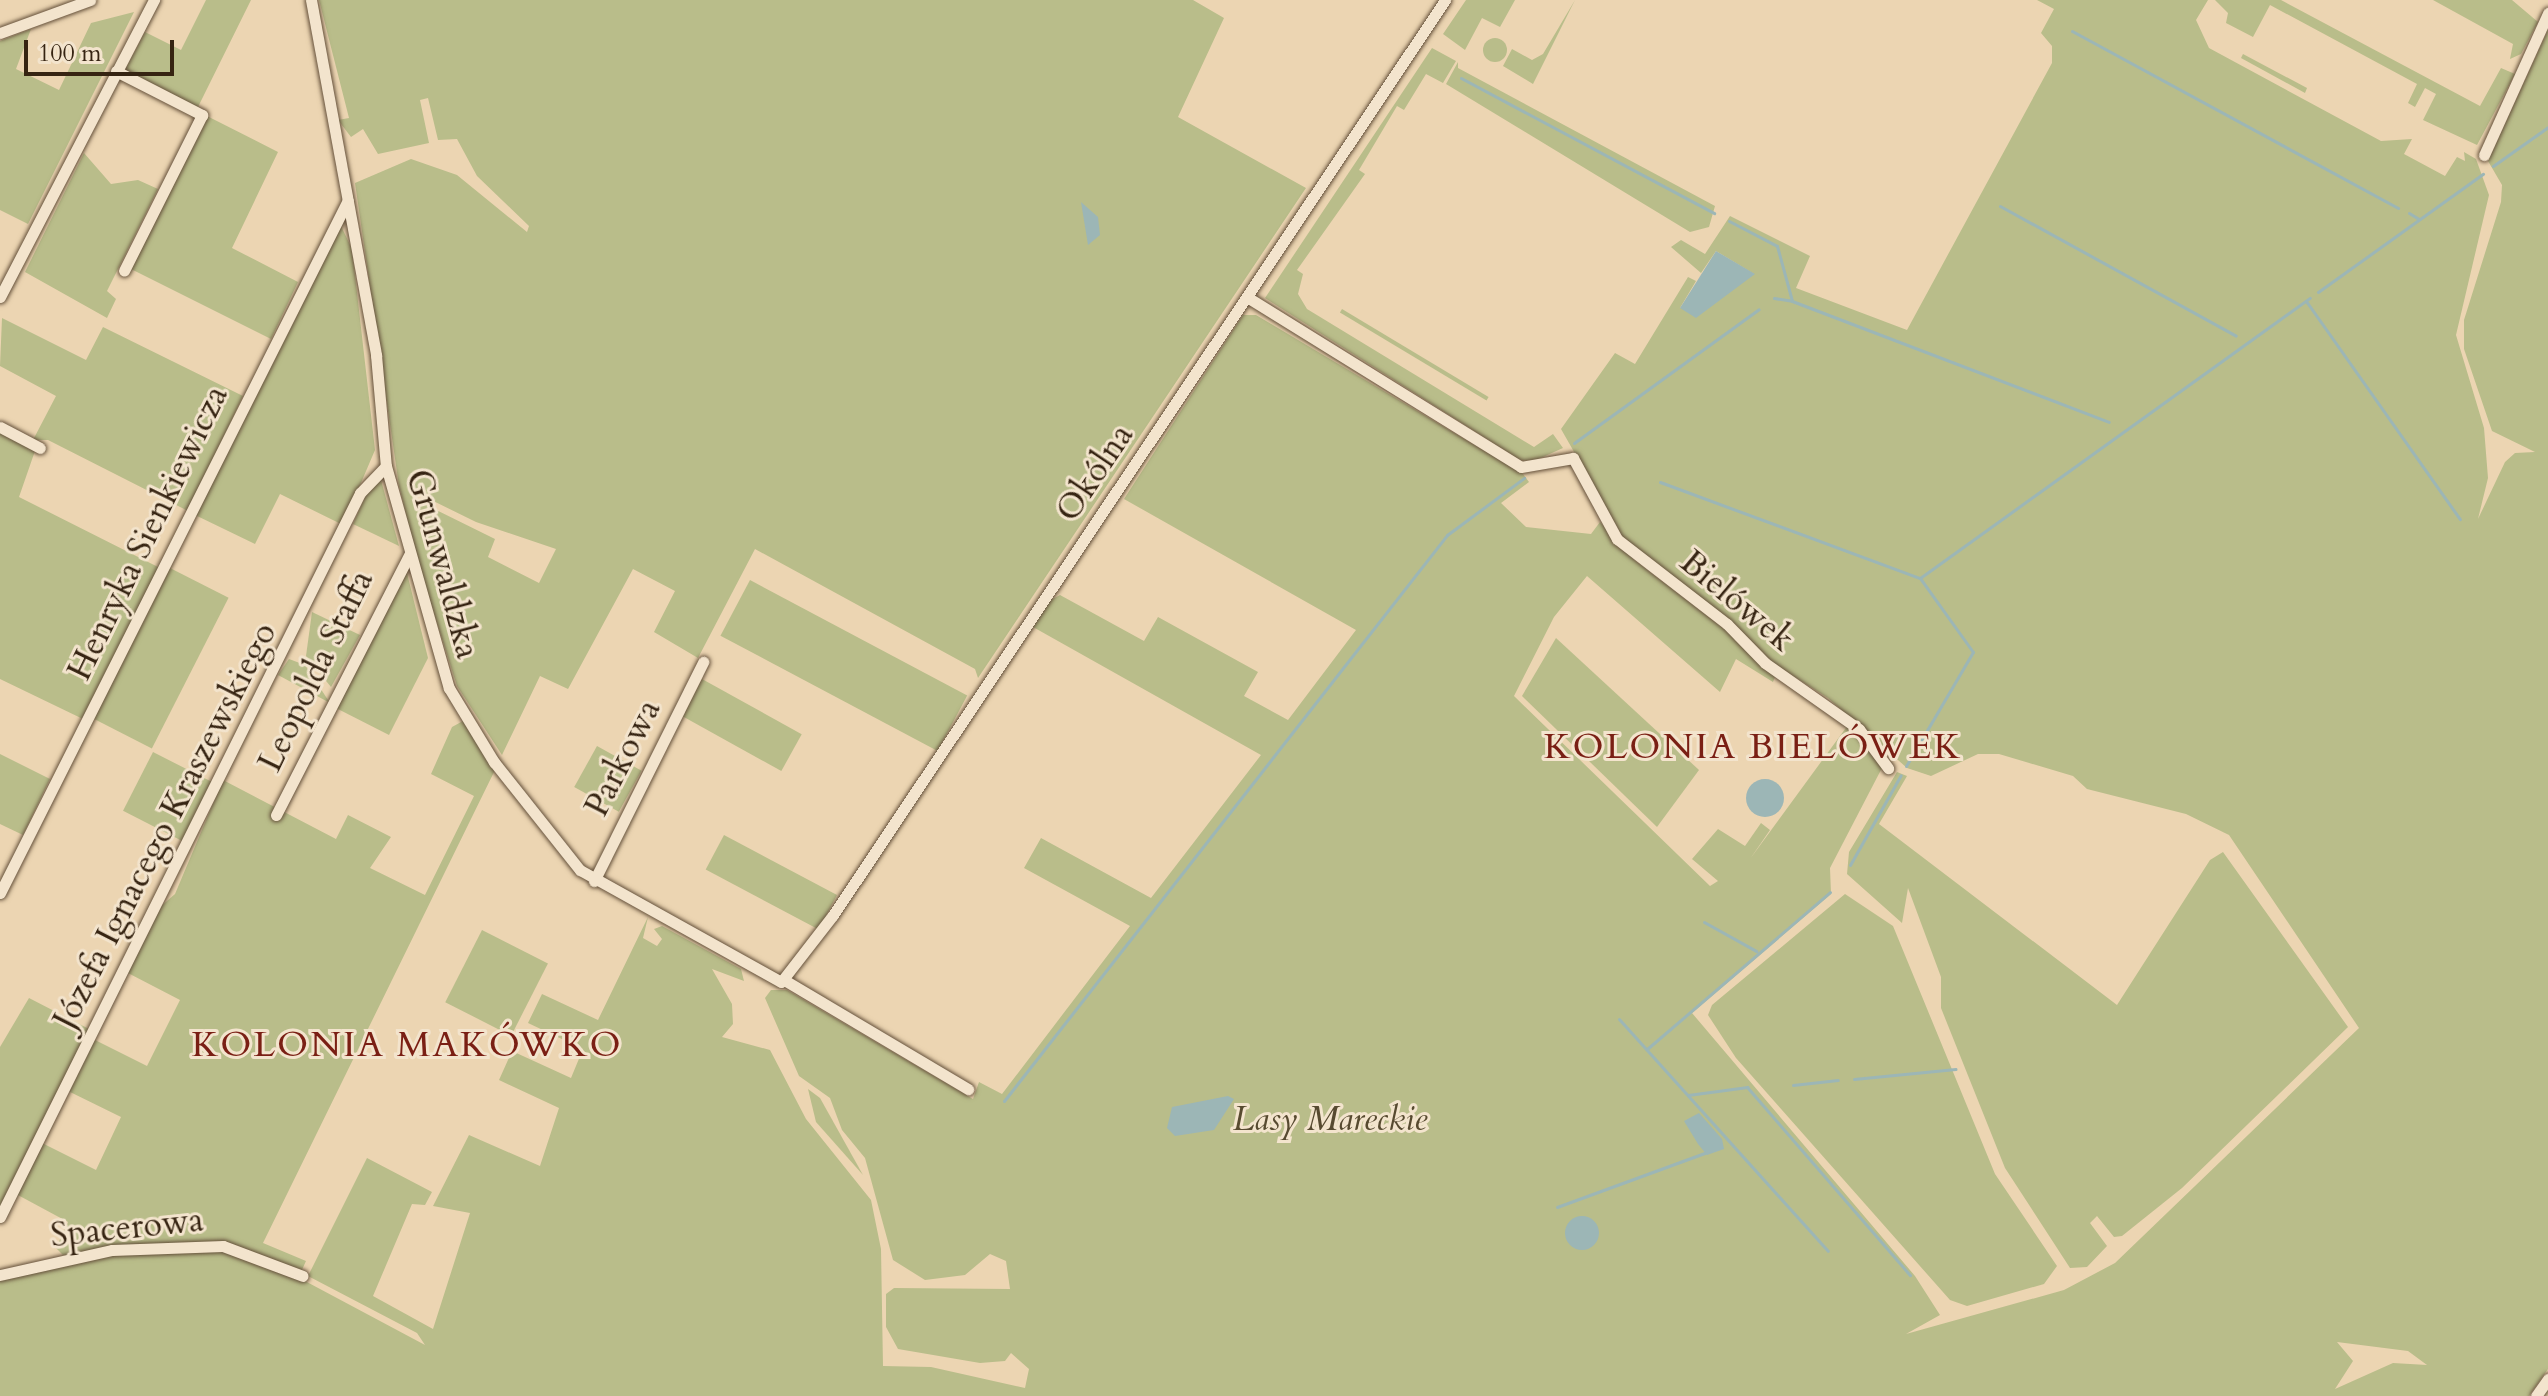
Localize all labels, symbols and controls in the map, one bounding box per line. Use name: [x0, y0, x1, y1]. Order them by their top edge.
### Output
scale bar: [28, 24, 178, 74]
text: 100 m: [38, 37, 102, 70]
street label: Henryka Sienkiewicza: [59, 379, 237, 687]
street label: Okólna: [1048, 417, 1142, 529]
street label: Grunwaldzka: [398, 465, 488, 663]
street label: Bielówek: [1672, 542, 1802, 660]
street label: Leopolda Staffa: [250, 564, 382, 778]
street label: Józefa Ignacego Kraszewskiego: [45, 616, 285, 1036]
street label: Parkowa: [576, 693, 670, 823]
district label: KOLONIA BIELÓWEK: [1544, 725, 1962, 769]
district label: KOLONIA MAKÓWKO: [191, 1023, 623, 1067]
park label: Lasy Mareckie: [1233, 1100, 1427, 1140]
street label: Spacerowa: [49, 1200, 205, 1256]

